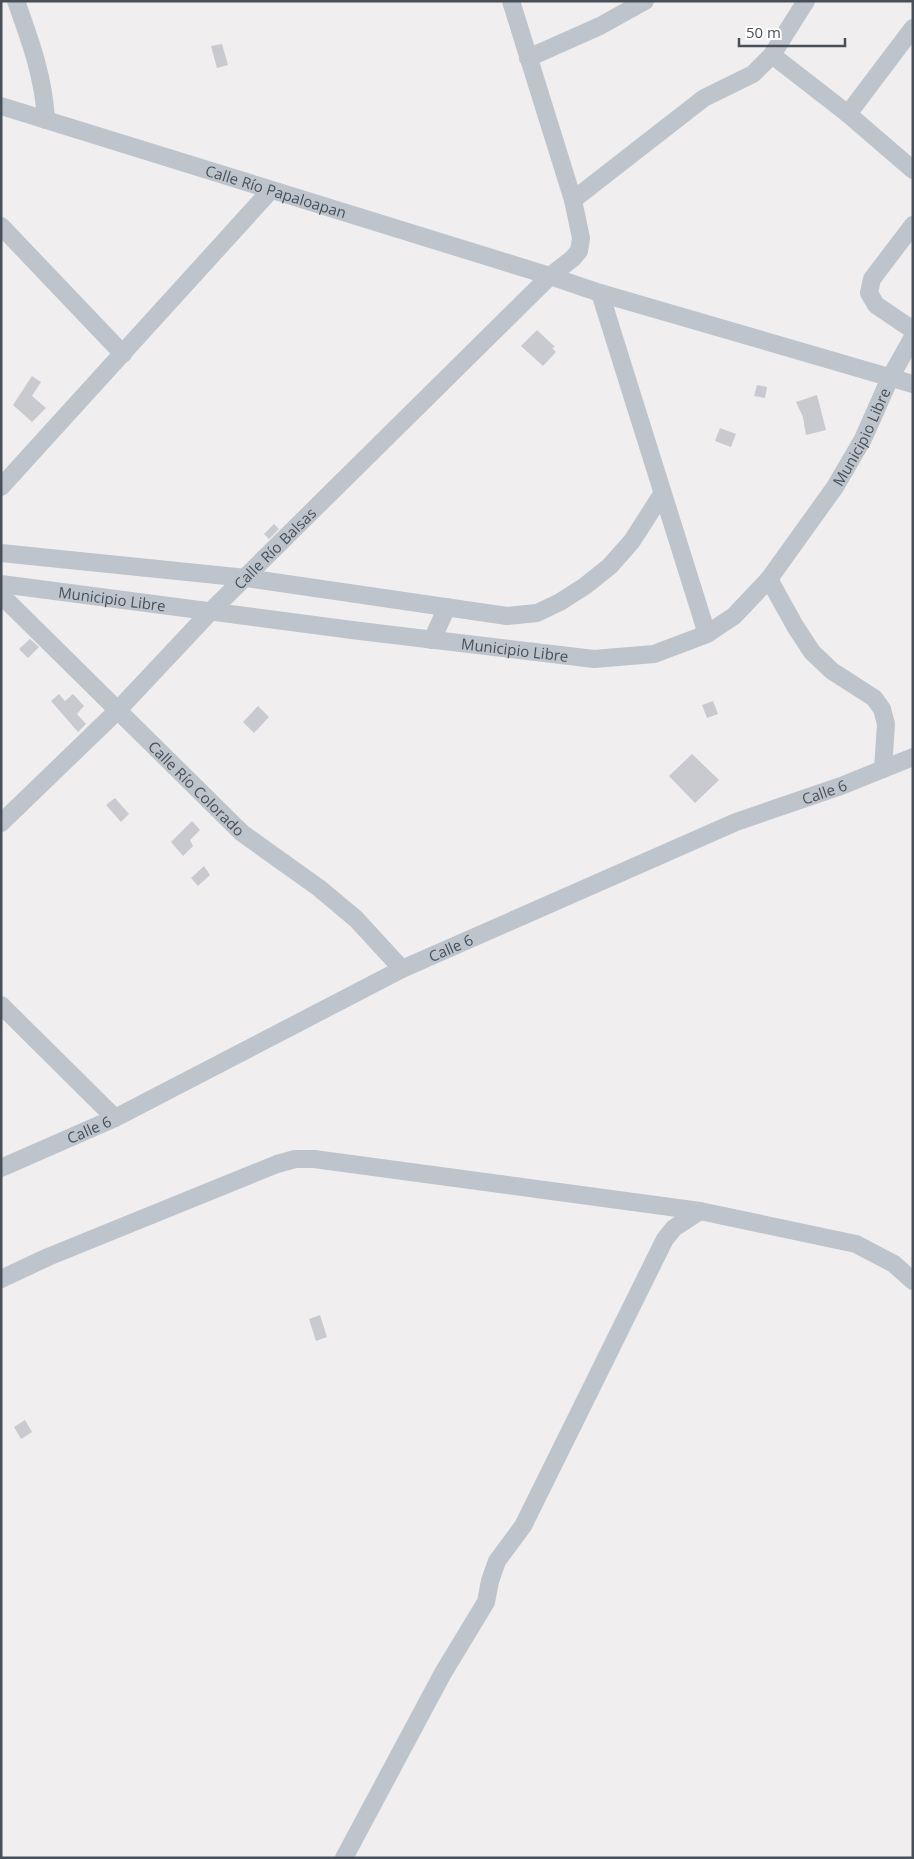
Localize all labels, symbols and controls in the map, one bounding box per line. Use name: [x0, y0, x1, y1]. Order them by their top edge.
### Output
scale bar: [739, 15, 845, 47]
text: 50 m: [746, 22, 781, 42]
street label: Calle Río Papaloapan: [203, 160, 349, 222]
street label: Municipio Libre: [828, 384, 895, 490]
street label: Calle Río Balsas: [229, 503, 320, 593]
street label: Municipio Libre: [57, 582, 167, 615]
street label: Municipio Libre: [460, 633, 570, 666]
street label: Calle Río Colorado: [144, 736, 249, 840]
street label: Calle 6: [799, 775, 850, 809]
street label: Calle 6: [425, 929, 476, 966]
street label: Calle 6: [64, 1111, 114, 1148]

